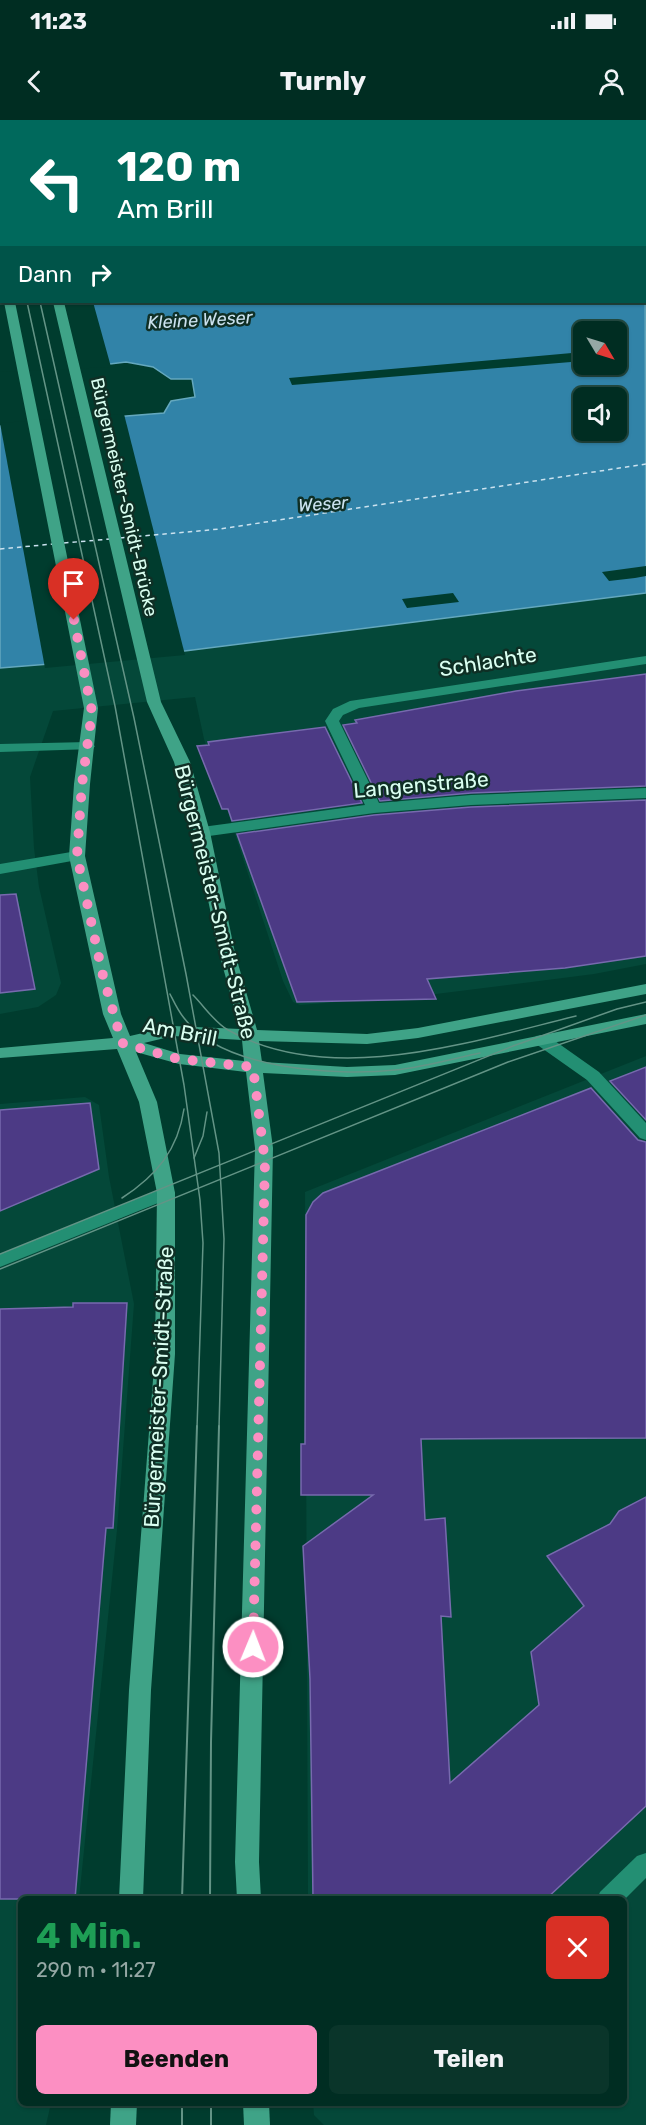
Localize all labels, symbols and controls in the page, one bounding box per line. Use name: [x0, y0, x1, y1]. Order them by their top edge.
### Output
text: 11:23: [30, 8, 87, 35]
icon: back: [18, 65, 51, 98]
text: Turnly: [280, 65, 366, 97]
icon: person: [595, 65, 628, 98]
text: 120 m: [117, 142, 241, 192]
icon: left: [18, 144, 96, 222]
text: Am Brill: [117, 193, 214, 225]
icon: right: [84, 258, 117, 291]
text: Dann: [18, 261, 72, 288]
water label: Kleine Weser: [147, 306, 254, 334]
north arrow: [573, 321, 627, 375]
map controls: [573, 321, 627, 441]
street label: Bürgermeister-Smidt-Brücke: [86, 375, 162, 619]
button: sound: [573, 387, 627, 441]
water label: Weser: [297, 491, 350, 517]
pin: [48, 558, 99, 620]
icon: arrive: [57, 567, 90, 600]
street label: Schlachte: [437, 641, 538, 682]
street label: Bürgermeister-Smidt-Straße: [169, 762, 262, 1042]
street label: Langenstraße: [352, 766, 490, 803]
street label: Am Brill: [141, 1012, 219, 1051]
street label: Bürgermeister-Smidt-Straße: [139, 1246, 178, 1528]
position arrow: [221, 1615, 285, 1679]
text: 4 Min.: [36, 1914, 142, 1957]
button: close: [546, 1916, 609, 1979]
text: 290 m · 11:27: [36, 1958, 156, 1982]
button: Beenden: [36, 2025, 317, 2094]
button: Teilen: [329, 2025, 609, 2094]

